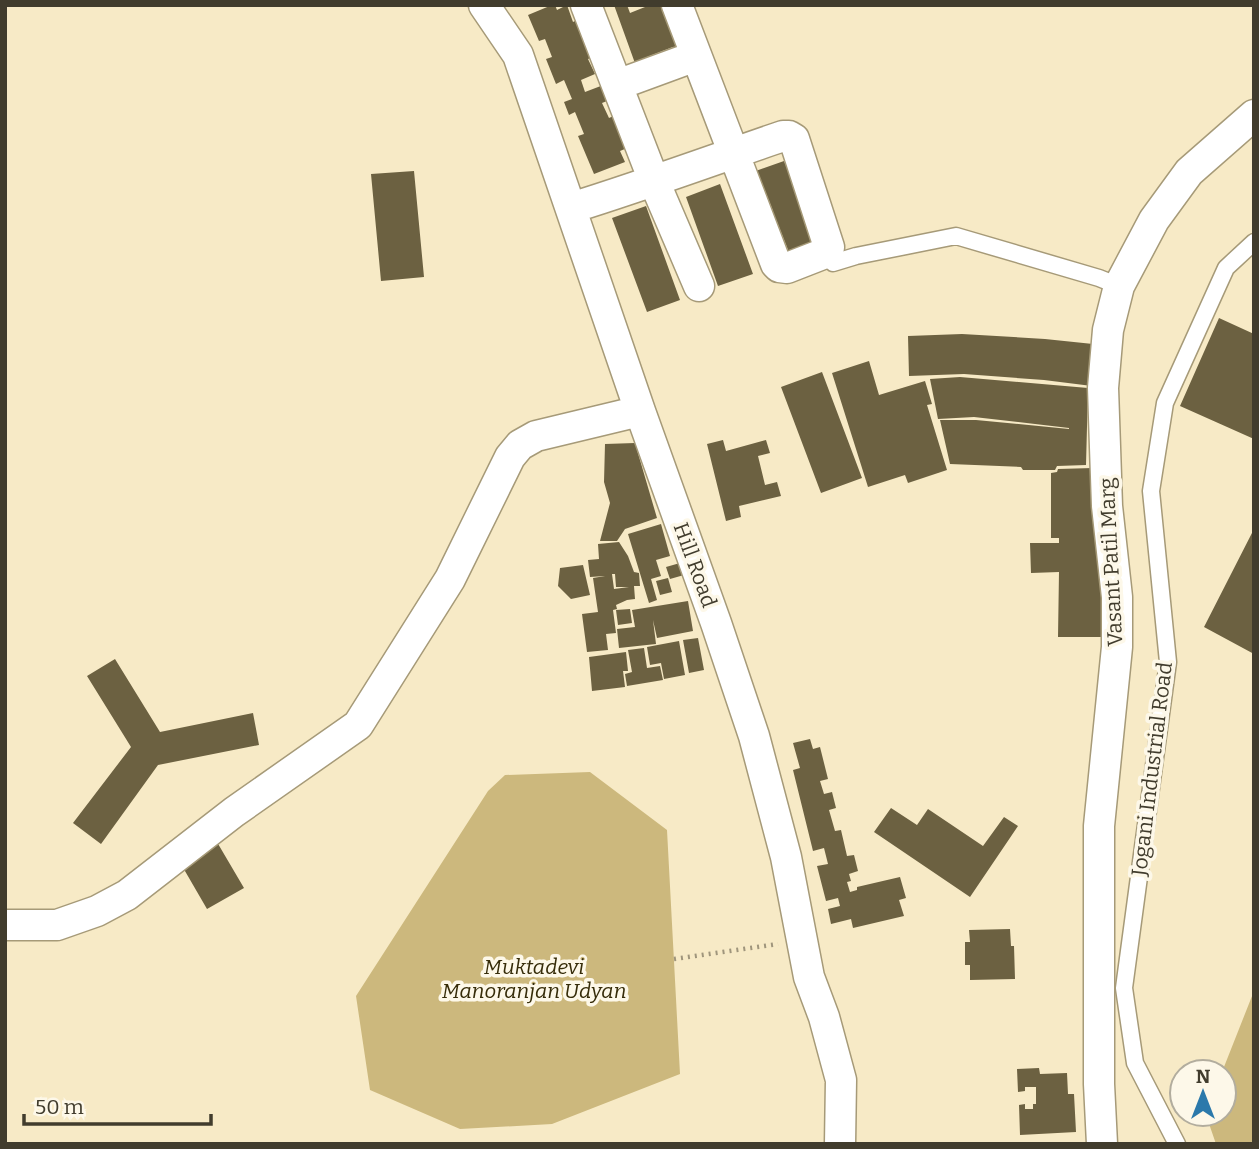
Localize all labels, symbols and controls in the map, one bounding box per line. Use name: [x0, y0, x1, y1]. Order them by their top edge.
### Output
street label: Vasant Patil Marg: [1094, 477, 1128, 647]
street label: Hill Road: [668, 519, 722, 611]
street label: Jogani Industrial Road: [1126, 661, 1178, 878]
park label: Muktadevi Manoranjan Udyan: [442, 954, 626, 1004]
north arrow: [1168, 1058, 1238, 1128]
text: N: [1196, 1065, 1211, 1088]
scale bar: [24, 1082, 212, 1126]
text: 50 m: [35, 1094, 84, 1120]

